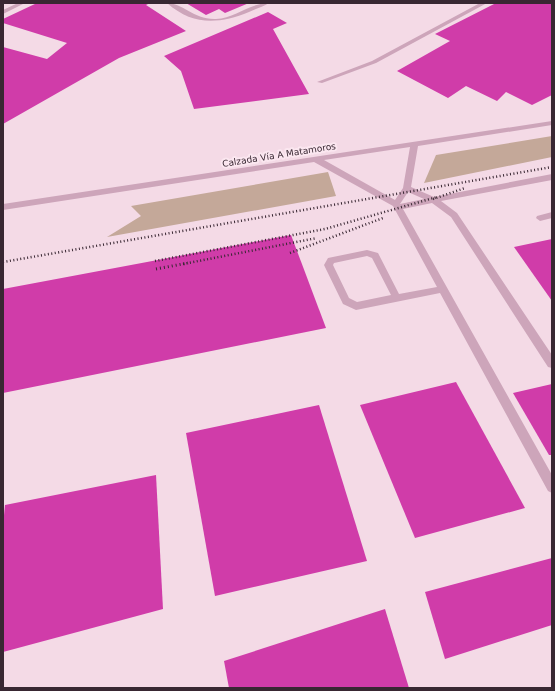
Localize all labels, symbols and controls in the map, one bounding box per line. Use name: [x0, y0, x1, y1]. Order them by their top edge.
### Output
street label: Calzada Vía A Matamoros: [221, 141, 337, 169]

